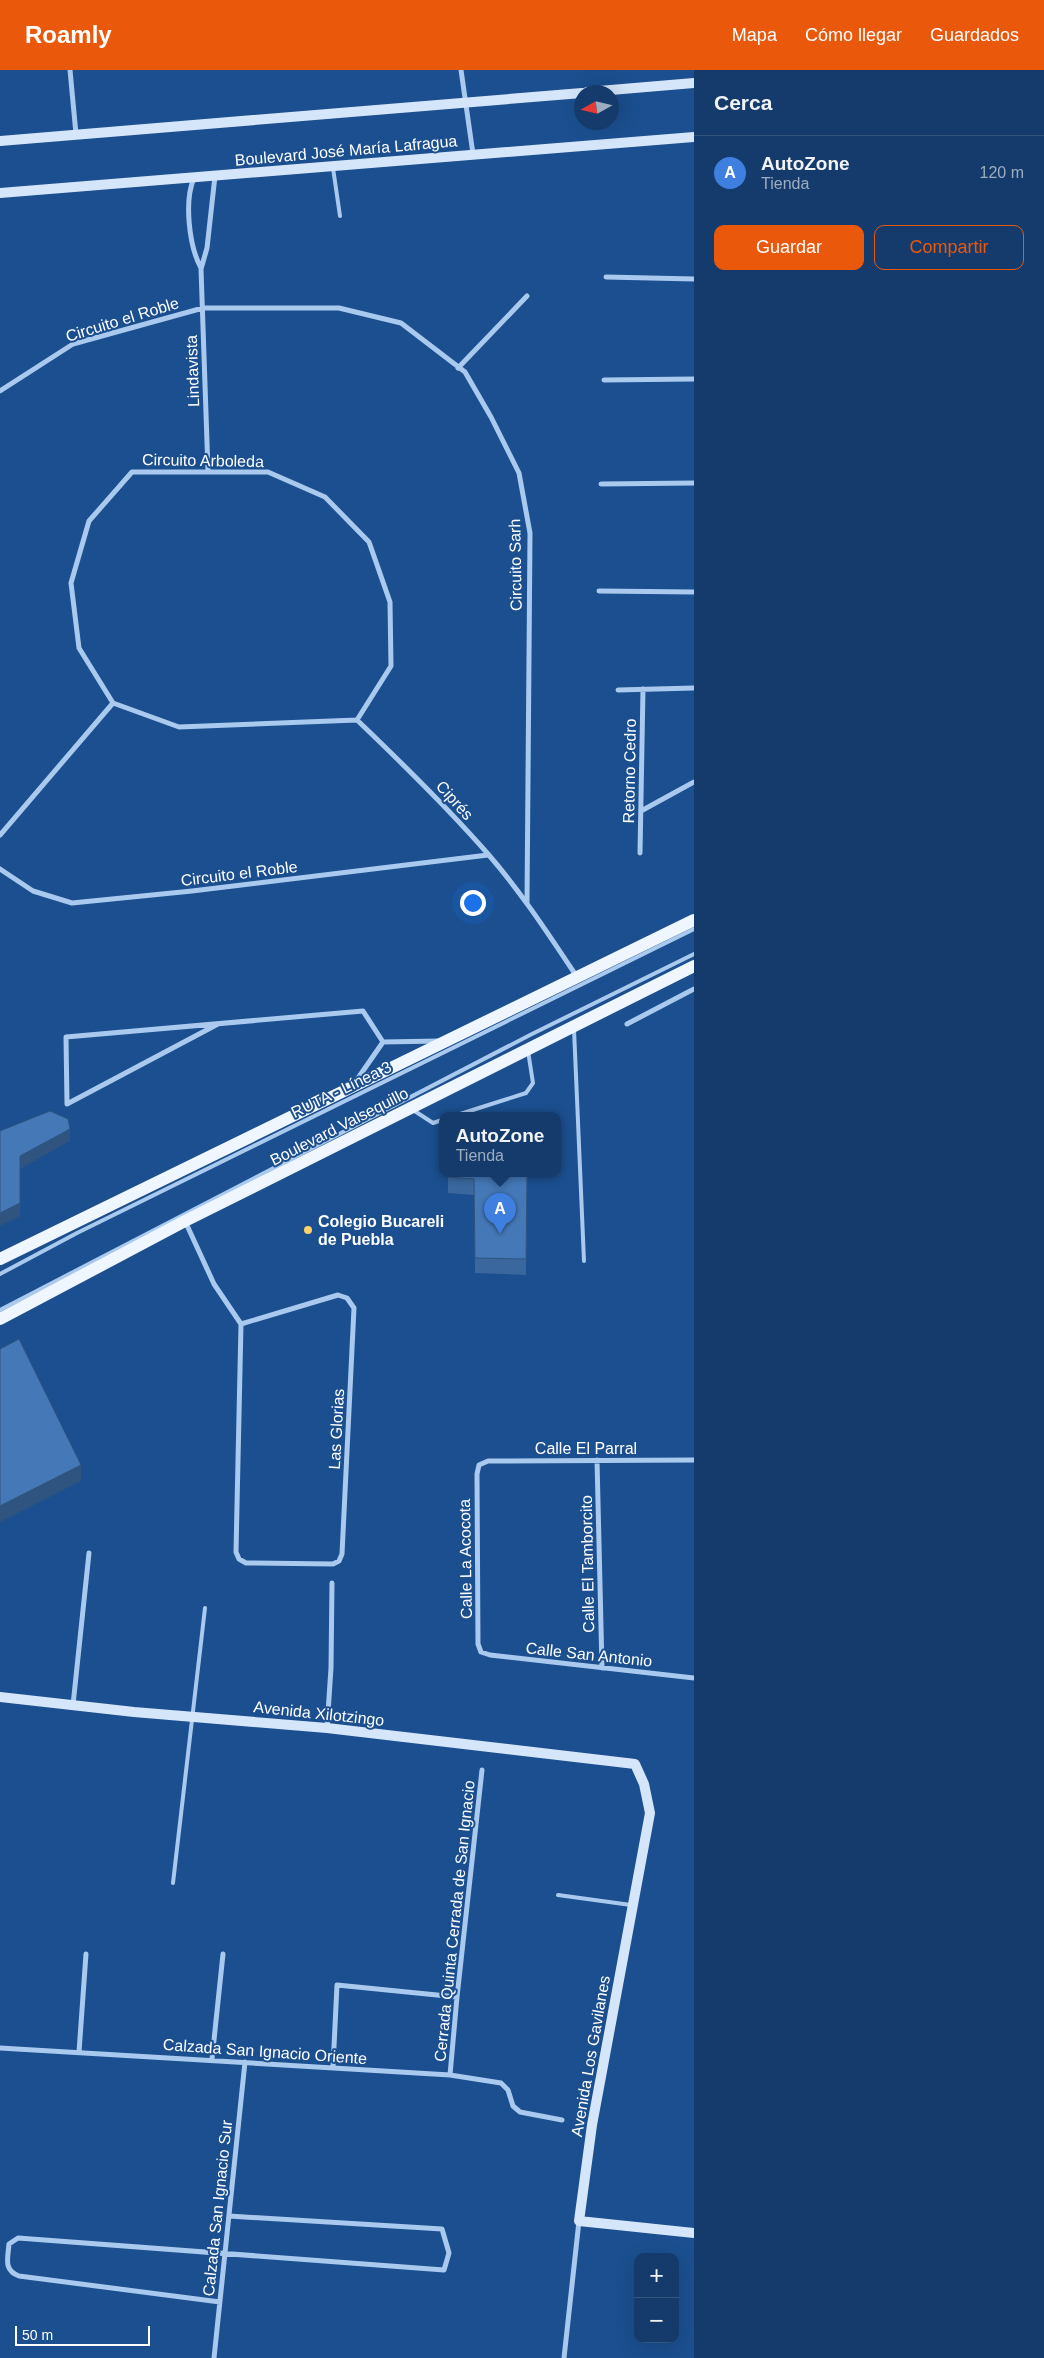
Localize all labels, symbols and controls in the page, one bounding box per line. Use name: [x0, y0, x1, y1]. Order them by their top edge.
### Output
text: Roamly: [25, 21, 112, 48]
text: Mapa: [732, 25, 777, 45]
text: Cómo llegar: [805, 25, 902, 45]
text: Guardados: [930, 25, 1019, 45]
north arrow: [574, 85, 619, 130]
text: Cerca: [714, 91, 772, 114]
street label: Boulevard José María Lafragua: [234, 132, 458, 169]
text: AutoZone: [761, 153, 850, 174]
text: A: [724, 164, 736, 181]
text: 120 m: [980, 164, 1024, 181]
text: Tienda: [761, 175, 809, 192]
button: Guardar: [714, 225, 864, 270]
button: Compartir: [874, 225, 1024, 270]
street label: Circuito el Roble: [64, 294, 181, 345]
street label: Lindavista: [183, 335, 202, 407]
street label: Circuito Arboleda: [142, 451, 264, 470]
street label: Circuito Sarh: [506, 519, 525, 611]
street label: Retorno Cedro: [620, 718, 639, 824]
street label: Ciprés: [433, 777, 476, 823]
street label: Circuito el Roble: [180, 858, 298, 889]
your location: [460, 890, 486, 916]
street label: RUTA - Línea 3: [288, 1058, 394, 1121]
street label: Boulevard Valsequillo: [267, 1084, 411, 1169]
popup: [439, 1112, 561, 1177]
text: AutoZone: [456, 1125, 544, 1146]
text: Tienda: [456, 1147, 504, 1164]
pin: A: [484, 1193, 516, 1234]
place label: Colegio Bucareli de Puebla: [318, 1213, 444, 1248]
marker: Colegio Bucareli de Puebla: [302, 1224, 314, 1236]
street label: Las Glorias: [326, 1388, 347, 1470]
street label: Calle El Parral: [535, 1440, 637, 1457]
street label: Calle El Tamborcito: [578, 1495, 597, 1633]
street label: Calle La Acocota: [456, 1499, 475, 1619]
street label: Calle San Antonio: [525, 1639, 653, 1670]
street label: Avenida Xilotzingo: [253, 1698, 385, 1729]
street label: Cerrada Quinta Cerrada de San Ignacio: [431, 1779, 478, 2063]
street label: Avenida Los Gavilanes: [568, 1974, 613, 2138]
street label: Calzada San Ignacio Oriente: [162, 2036, 368, 2067]
street label: Calzada San Ignacio Sur: [200, 2118, 235, 2297]
map controls: [634, 2253, 679, 2343]
button: +: [634, 2253, 679, 2298]
button: −: [634, 2298, 679, 2343]
scale bar: [15, 2323, 150, 2346]
text: 50 m: [22, 2327, 53, 2343]

